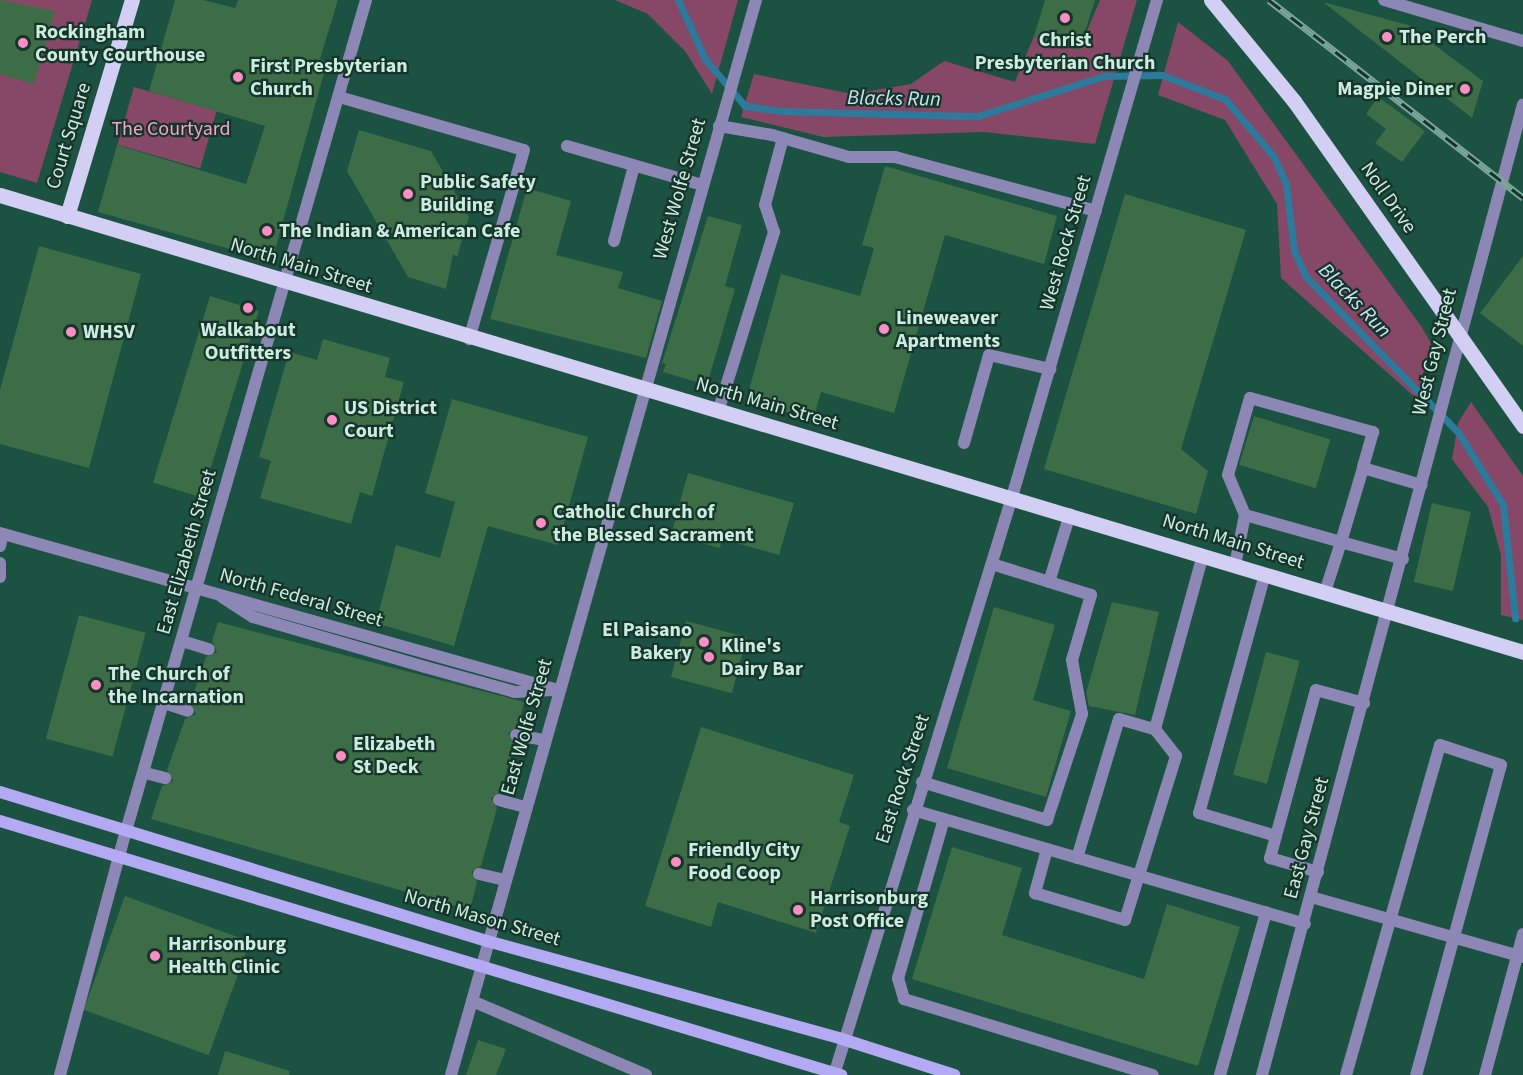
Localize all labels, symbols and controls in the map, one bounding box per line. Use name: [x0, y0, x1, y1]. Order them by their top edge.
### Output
marker: Christ Presbyterian Church: [1058, 11, 1072, 25]
place label: Rockingham County Courthouse: [35, 20, 205, 67]
place label: The Perch: [1399, 25, 1486, 49]
place label: Christ Presbyterian Church: [975, 28, 1155, 75]
marker: The Perch: [1380, 30, 1394, 44]
marker: Rockingham County Courthouse: [16, 36, 30, 50]
place label: First Presbyterian Church: [250, 54, 408, 101]
marker: First Presbyterian Church: [231, 70, 245, 84]
place label: Magpie Diner: [1337, 77, 1453, 101]
street label: Court Square: [41, 80, 97, 192]
marker: Magpie Diner: [1458, 82, 1472, 96]
water label: Blacks Run: [847, 85, 941, 111]
street label: West Wolfe Street: [648, 116, 712, 262]
park label: The Courtyard: [111, 117, 231, 141]
street label: Noll Drive: [1355, 158, 1421, 238]
place label: Public Safety Building: [420, 170, 536, 217]
street label: West Rock Street: [1035, 173, 1097, 313]
marker: Public Safety Building: [401, 187, 415, 201]
place label: The Indian & American Cafe: [279, 219, 520, 243]
marker: The Indian & American Cafe: [260, 224, 274, 238]
street label: North Main Street: [227, 233, 375, 299]
water label: Blacks Run: [1313, 258, 1397, 342]
street label: West Gay Street: [1408, 286, 1462, 418]
marker: Walkabout Outfitters: [241, 301, 255, 315]
place label: Lineweaver Apartments: [896, 306, 1000, 353]
place label: Walkabout Outfitters: [200, 318, 296, 365]
place label: WHSV: [83, 320, 135, 344]
marker: Lineweaver Apartments: [877, 322, 891, 336]
marker: WHSV: [64, 325, 78, 339]
street label: North Main Street: [693, 372, 841, 436]
place label: US District Court: [344, 396, 437, 443]
marker: US District Court: [325, 413, 339, 427]
street label: East Elizabeth Street: [152, 467, 222, 637]
place label: Catholic Church of the Blessed Sacrament: [553, 500, 754, 547]
street label: North Main Street: [1159, 509, 1307, 575]
marker: Catholic Church of the Blessed Sacrament: [534, 516, 548, 530]
street label: North Federal Street: [217, 563, 385, 633]
place label: El Paisano Bakery: [602, 618, 692, 665]
place label: Kline's Dairy Bar: [721, 634, 803, 681]
marker: El Paisano Bakery: [697, 635, 711, 649]
marker: Kline's Dairy Bar: [702, 650, 716, 664]
street label: East Wolfe Street: [496, 656, 558, 798]
place label: The Church of the Incarnation: [108, 662, 244, 709]
marker: The Church of the Incarnation: [89, 678, 103, 692]
street label: East Rock Street: [871, 711, 935, 847]
place label: Elizabeth St Deck: [353, 732, 435, 779]
marker: Elizabeth St Deck: [334, 749, 348, 763]
street label: East Gay Street: [1279, 774, 1335, 902]
place label: Friendly City Food Coop: [688, 838, 800, 885]
marker: Friendly City Food Coop: [669, 855, 683, 869]
street label: North Mason Street: [401, 884, 563, 952]
place label: Harrisonburg Post Office: [810, 886, 928, 933]
marker: Harrisonburg Post Office: [791, 903, 805, 917]
place label: Harrisonburg Health Clinic: [168, 933, 286, 980]
marker: Harrisonburg Health Clinic: [146, 947, 164, 965]

